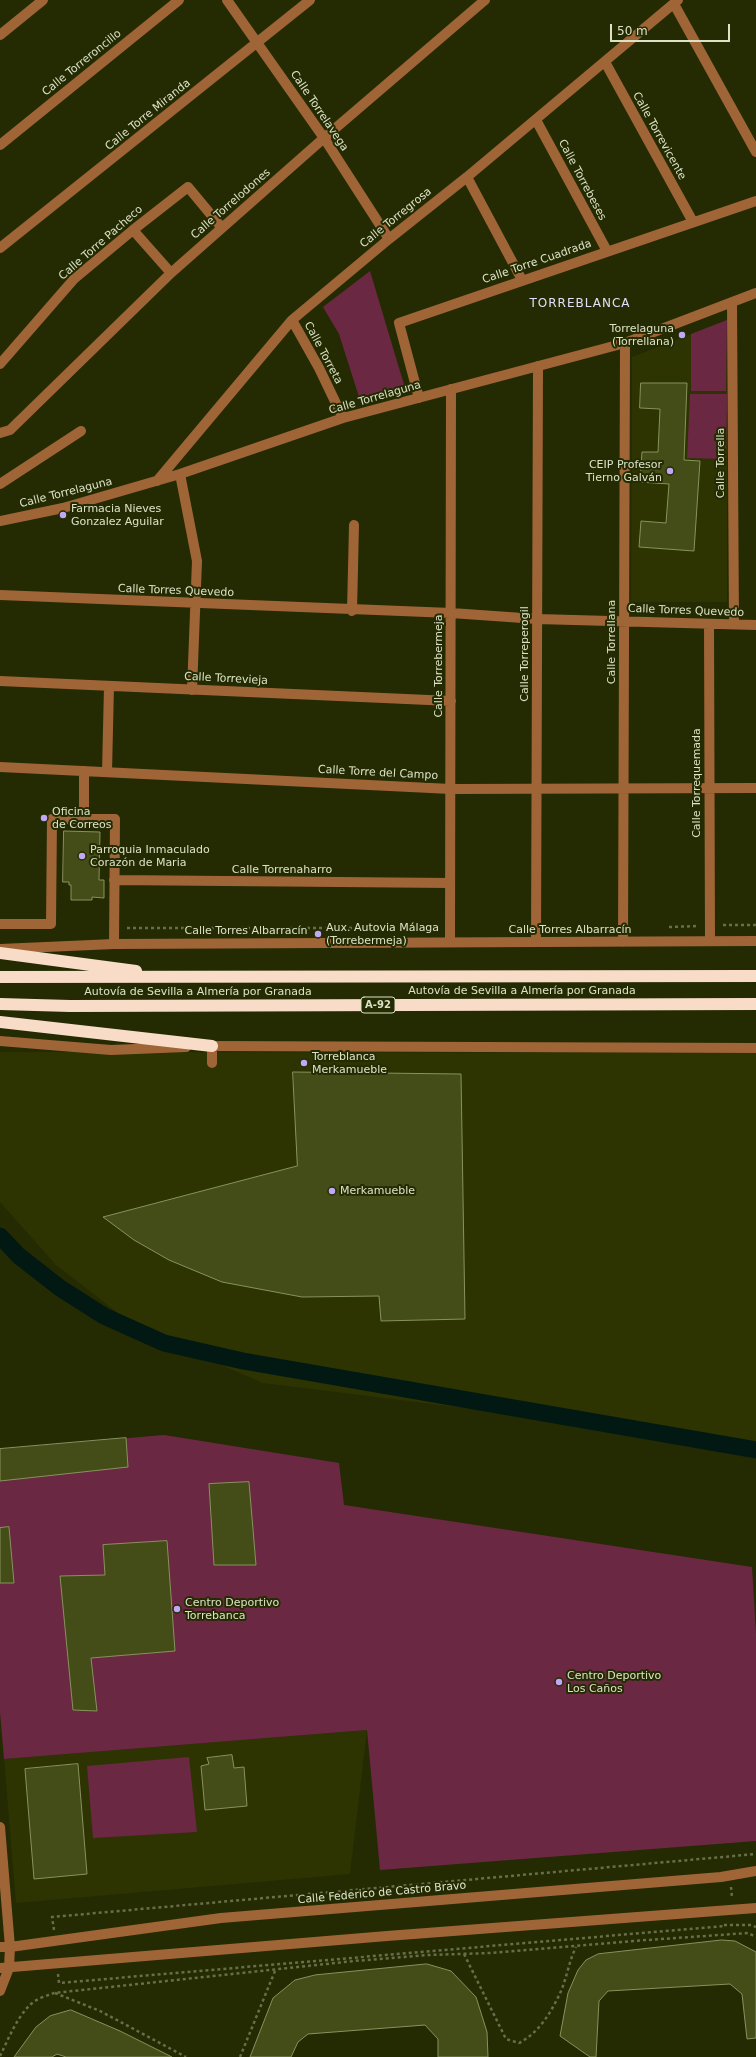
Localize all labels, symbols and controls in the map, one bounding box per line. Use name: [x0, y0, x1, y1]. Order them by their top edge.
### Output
scale bar: [612, 16, 732, 42]
text: 50 m: [617, 24, 648, 38]
street label: Calle Torreroncillo: [40, 27, 124, 99]
street label: Calle Torrelavega: [287, 68, 351, 154]
street label: Calle Torre Miranda: [103, 77, 193, 153]
street label: Calle Torrevicente: [629, 90, 689, 182]
street label: Calle Torrebeses: [555, 137, 609, 223]
street label: Calle Torrelodones: [189, 166, 273, 242]
street label: Calle Torregrosa: [358, 185, 434, 251]
street label: Calle Torre Pacheco: [56, 203, 146, 283]
street label: Calle Torre Cuadrada: [481, 237, 593, 287]
district label: TORREBLANCA: [530, 297, 630, 311]
street label: Calle Torreta: [301, 320, 345, 386]
place label: Torrelaguna (Torrellana): [610, 322, 674, 348]
marker: Torrelaguna (Torrellana): [677, 330, 687, 340]
street label: Calle Torrelaguna: [327, 379, 423, 417]
street label: Calle Torrella: [714, 428, 728, 498]
place label: CEIP Profesor Tierno Galván: [586, 458, 662, 484]
marker: CEIP Profesor Tierno Galván: [665, 466, 675, 476]
street label: Calle Torrelaguna: [18, 475, 114, 511]
place label: Farmacia Nieves Gonzalez Aguilar: [71, 502, 164, 528]
marker: Farmacia Nieves Gonzalez Aguilar: [58, 510, 68, 520]
street label: Calle Torres Quevedo: [118, 582, 234, 600]
street label: Calle Torrellana: [605, 600, 619, 684]
street label: Calle Torres Quevedo: [628, 602, 744, 620]
street label: Calle Torreperogil: [518, 606, 532, 702]
street label: Calle Torrebermeja: [432, 614, 446, 718]
street label: Calle Torrevieja: [184, 670, 268, 688]
street label: Calle Torrequemada: [690, 728, 704, 838]
street label: Calle Torre del Campo: [318, 763, 438, 783]
place label: Oficina de Correos: [52, 805, 111, 831]
marker: Oficina de Correos: [39, 813, 49, 823]
place label: Parroquia Inmaculado Corazón de Maria: [90, 843, 210, 869]
marker: Parroquia Inmaculado Corazón de Maria: [77, 851, 87, 861]
street label: Calle Torrenaharro: [232, 863, 332, 877]
place label: Aux. Autovia Málaga (Torrebermeja): [326, 921, 439, 947]
street label: Calle Torres Albarracín: [509, 923, 631, 937]
street label: Calle Torres Albarracín: [185, 924, 307, 938]
marker: Aux. Autovia Málaga (Torrebermeja): [313, 929, 323, 939]
street label: Autovía de Sevilla a Almería por Granada: [408, 984, 636, 998]
street label: Autovía de Sevilla a Almería por Granada: [84, 985, 312, 999]
road number: A-92: [361, 997, 395, 1013]
place label: Torreblanca Merkamueble: [312, 1050, 387, 1076]
marker: Torreblanca Merkamueble: [299, 1058, 309, 1068]
place label: Merkamueble: [340, 1184, 415, 1198]
marker: Merkamueble: [327, 1186, 337, 1196]
place label: Centro Deportivo Torrebanca: [185, 1596, 279, 1622]
marker: Centro Deportivo Torrebanca: [172, 1604, 182, 1614]
place label: Centro Deportivo Los Caños: [567, 1669, 661, 1695]
marker: Centro Deportivo Los Caños: [554, 1677, 564, 1687]
street label: Calle Federico de Castro Bravo: [297, 1879, 467, 1907]

